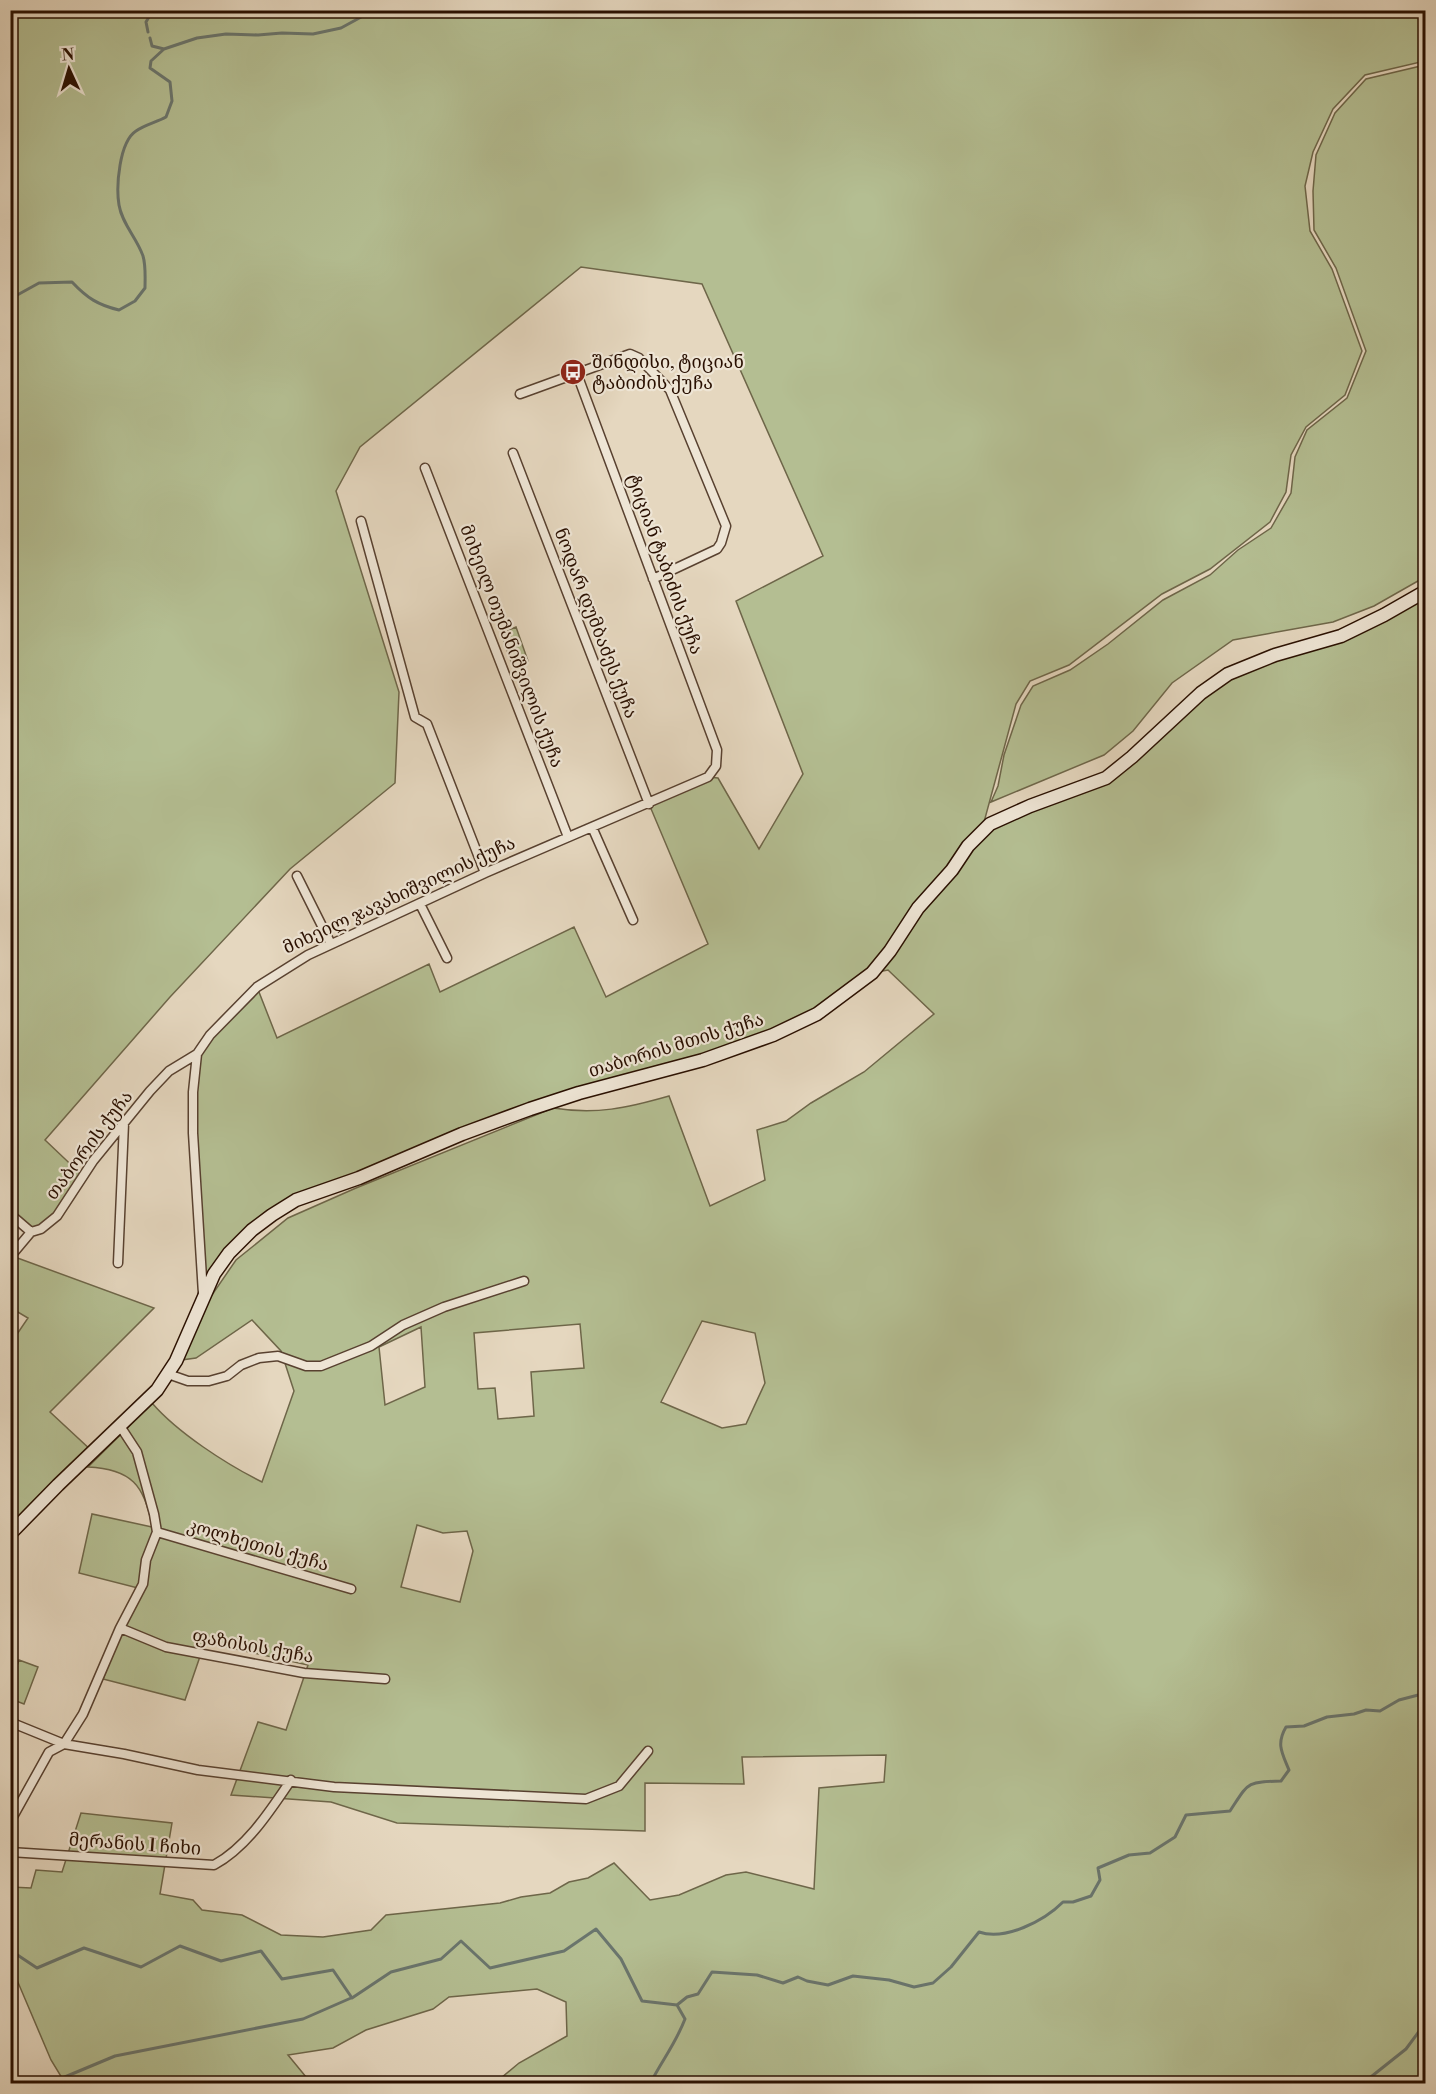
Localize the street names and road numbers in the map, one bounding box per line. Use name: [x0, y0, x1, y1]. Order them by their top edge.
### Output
street label: ტიციან ტაბიძის ქუჩა: [621, 471, 708, 658]
street label: მიხეილ თუმანიშვილის ქუჩა: [455, 521, 569, 771]
street label: ნოდარ დუმბაძეს ქუჩა: [549, 525, 643, 722]
street label: მიხეილ ჯავახიშვილის ქუჩა: [279, 831, 519, 960]
street label: თაბორის მთის ქუჩა: [586, 1008, 766, 1083]
street label: თაბორის ქუჩა: [41, 1086, 138, 1205]
street label: კოლხეთის ქუჩა: [184, 1514, 331, 1577]
street label: ფაზისის ქუჩა: [190, 1624, 315, 1668]
street label: მერანის I ჩიხი: [68, 1828, 202, 1861]

